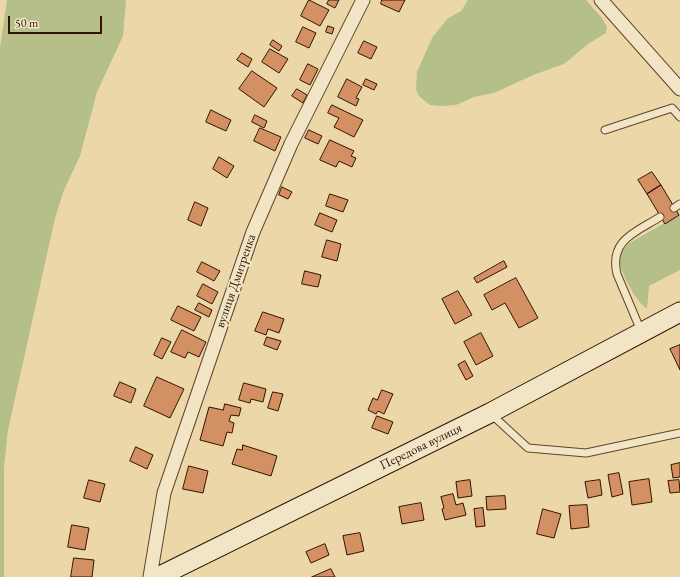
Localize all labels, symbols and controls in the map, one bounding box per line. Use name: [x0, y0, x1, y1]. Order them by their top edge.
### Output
scale bar: [10, 8, 104, 34]
text: 50 m: [15, 15, 38, 31]
street label: вулиця Дмитренка: [213, 232, 259, 330]
street label: Передова вулиця: [377, 420, 465, 474]

